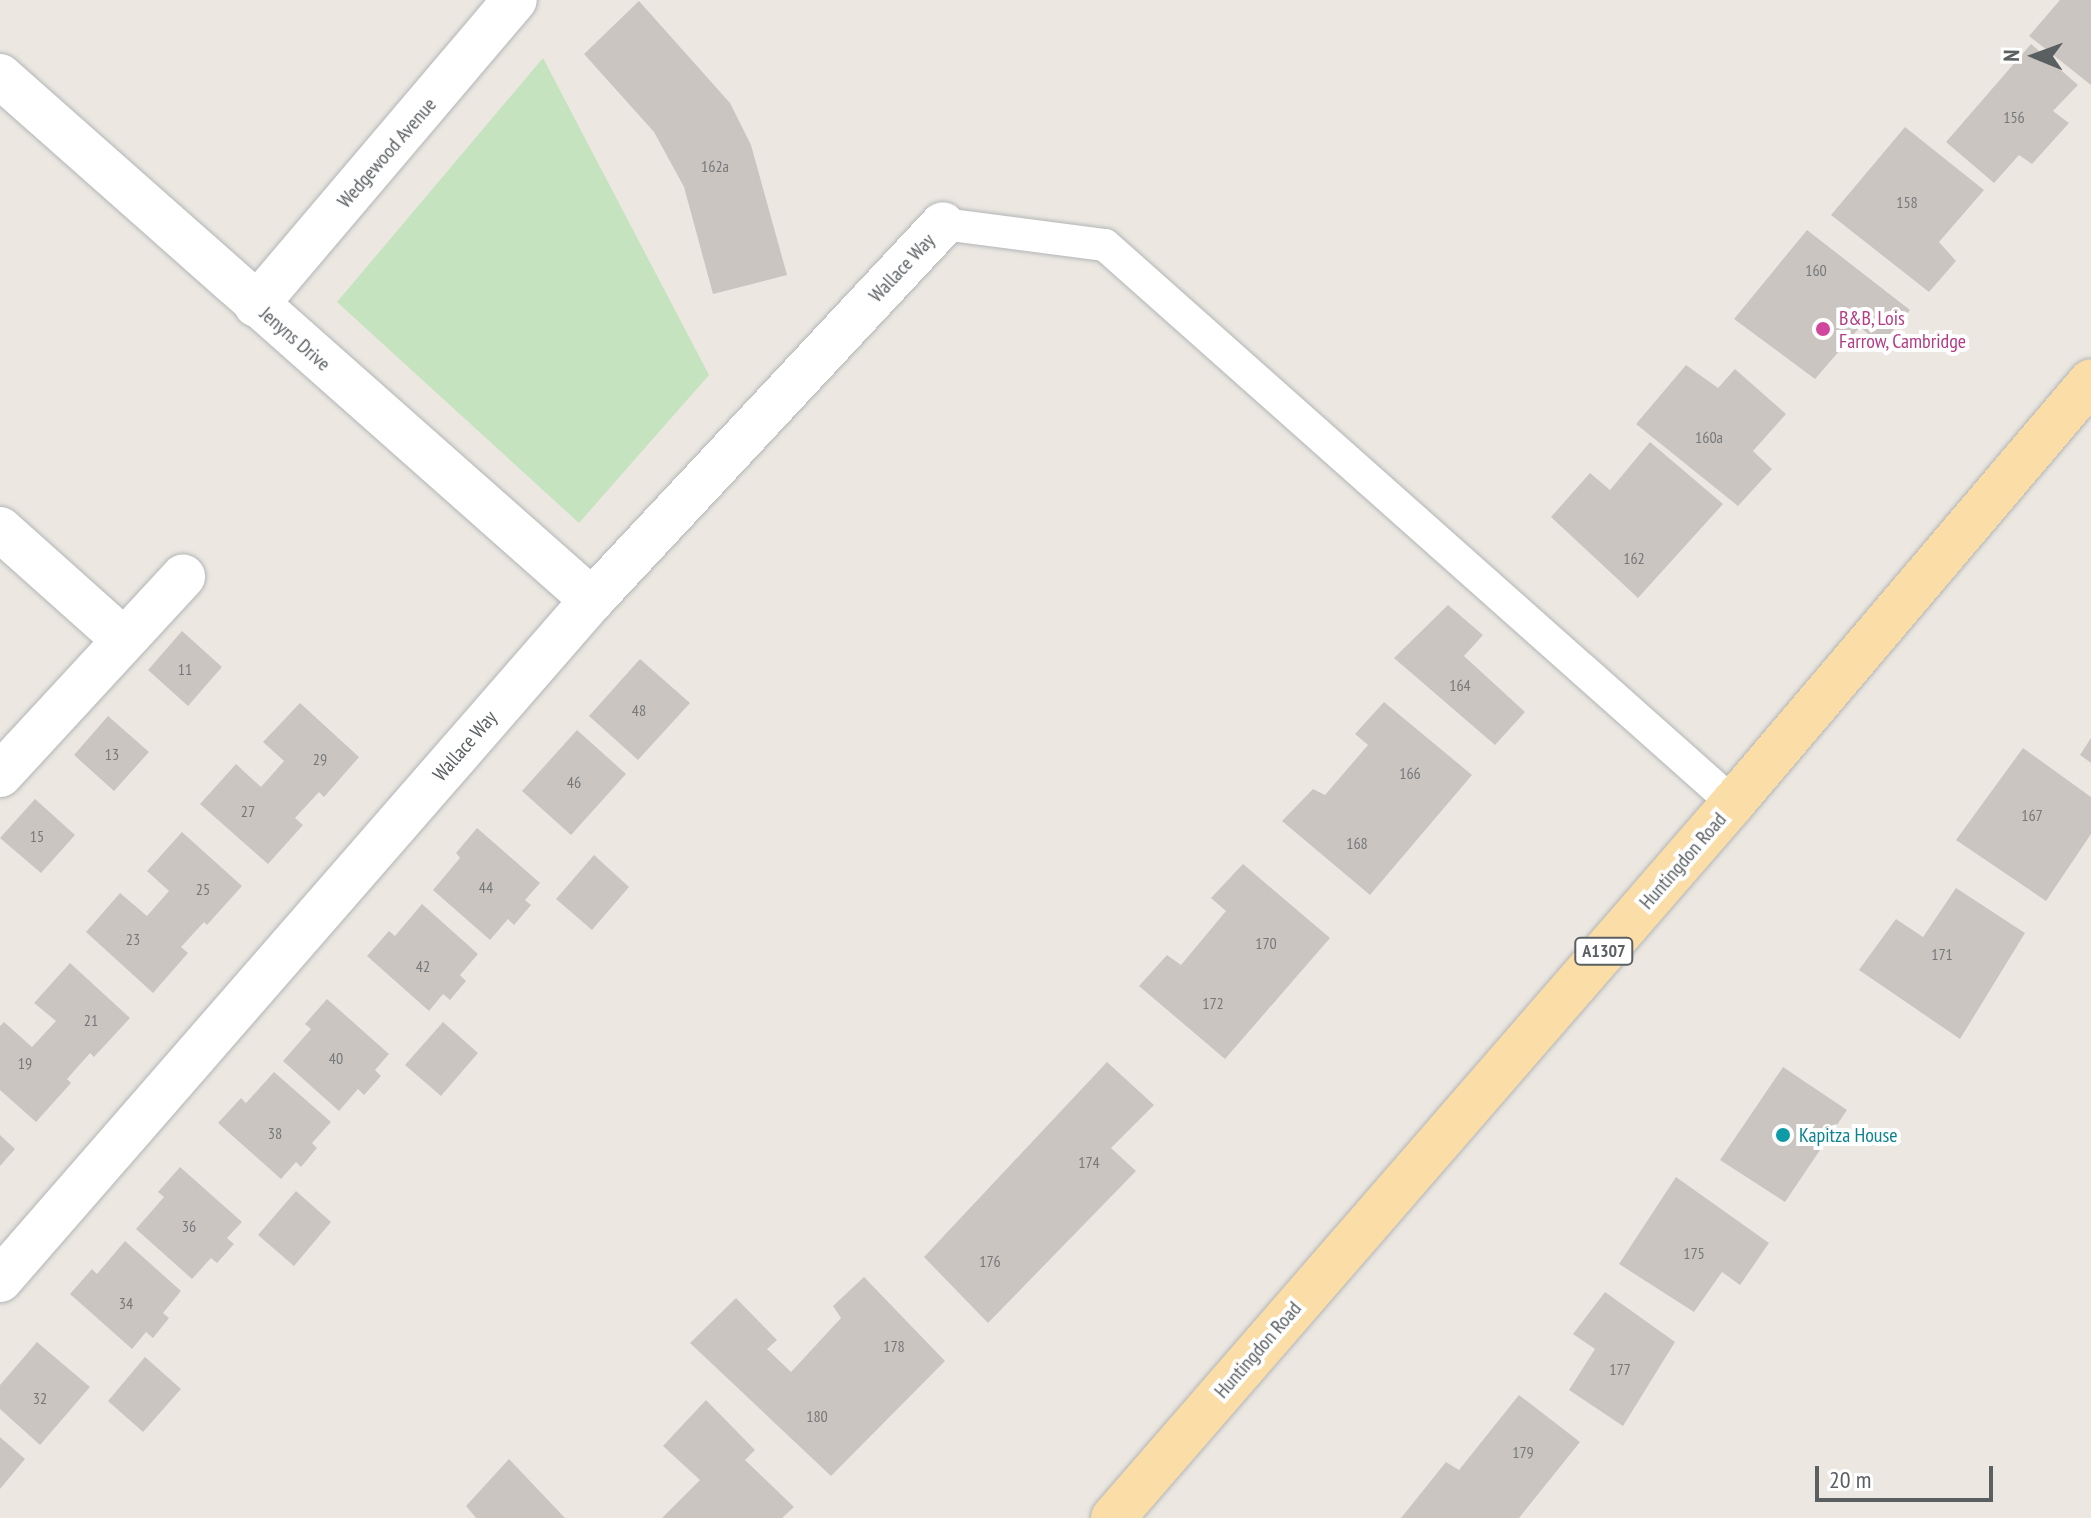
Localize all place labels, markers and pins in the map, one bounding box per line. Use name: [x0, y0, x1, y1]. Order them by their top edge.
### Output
place label: B&B, Lois Farrow, Cambridge: [1839, 306, 1967, 353]
marker: B&B, Lois Farrow, Cambridge: [1814, 320, 1832, 338]
place label: Kapitza House: [1799, 1123, 1897, 1147]
marker: Kapitza House: [1774, 1126, 1792, 1144]

